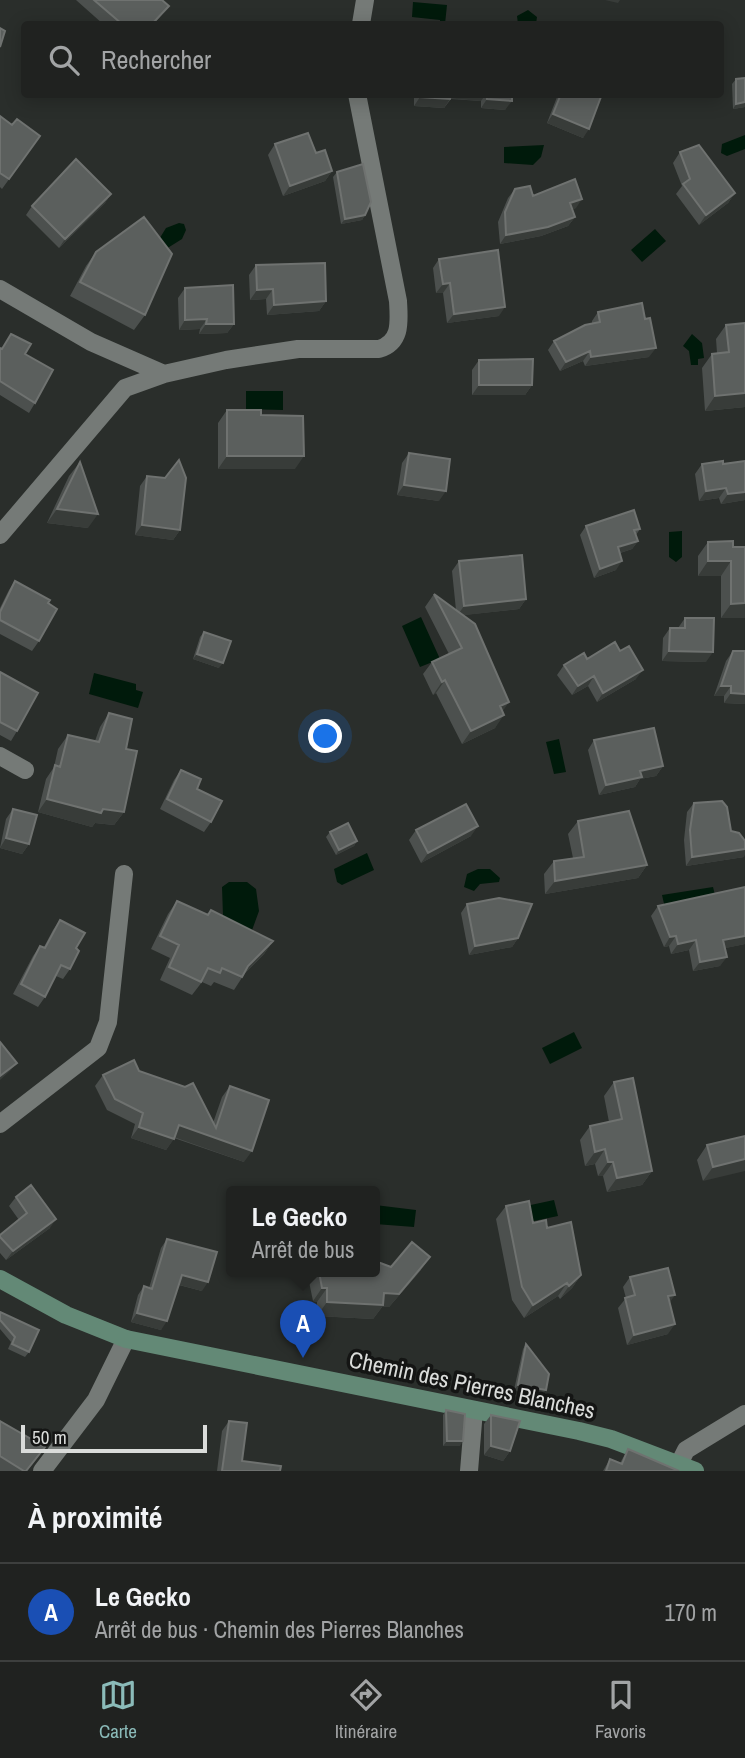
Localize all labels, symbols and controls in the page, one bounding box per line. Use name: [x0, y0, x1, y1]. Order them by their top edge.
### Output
search box: [21, 21, 724, 98]
icon: search: [45, 41, 83, 79]
text: Rechercher: [101, 42, 211, 77]
your location: [308, 719, 342, 753]
popup: [226, 1186, 380, 1277]
text: Le Gecko: [252, 1199, 348, 1234]
text: Arrêt de bus: [252, 1234, 354, 1265]
pin: A: [280, 1300, 326, 1358]
street label: Chemin des Pierres Blanches: [346, 1343, 598, 1426]
scale bar: [21, 1422, 206, 1454]
text: 50 m: [32, 1424, 67, 1450]
text: À proximité: [28, 1497, 162, 1537]
text: Le Gecko: [95, 1579, 191, 1614]
text: A: [44, 1597, 58, 1628]
text: 170 m: [665, 1597, 717, 1628]
text: Arrêt de bus · Chemin des Pierres Blanches: [95, 1614, 464, 1645]
tab: Carte: [99, 1676, 137, 1744]
tab: Itinéraire: [335, 1676, 397, 1744]
tab: Favoris: [595, 1676, 646, 1744]

